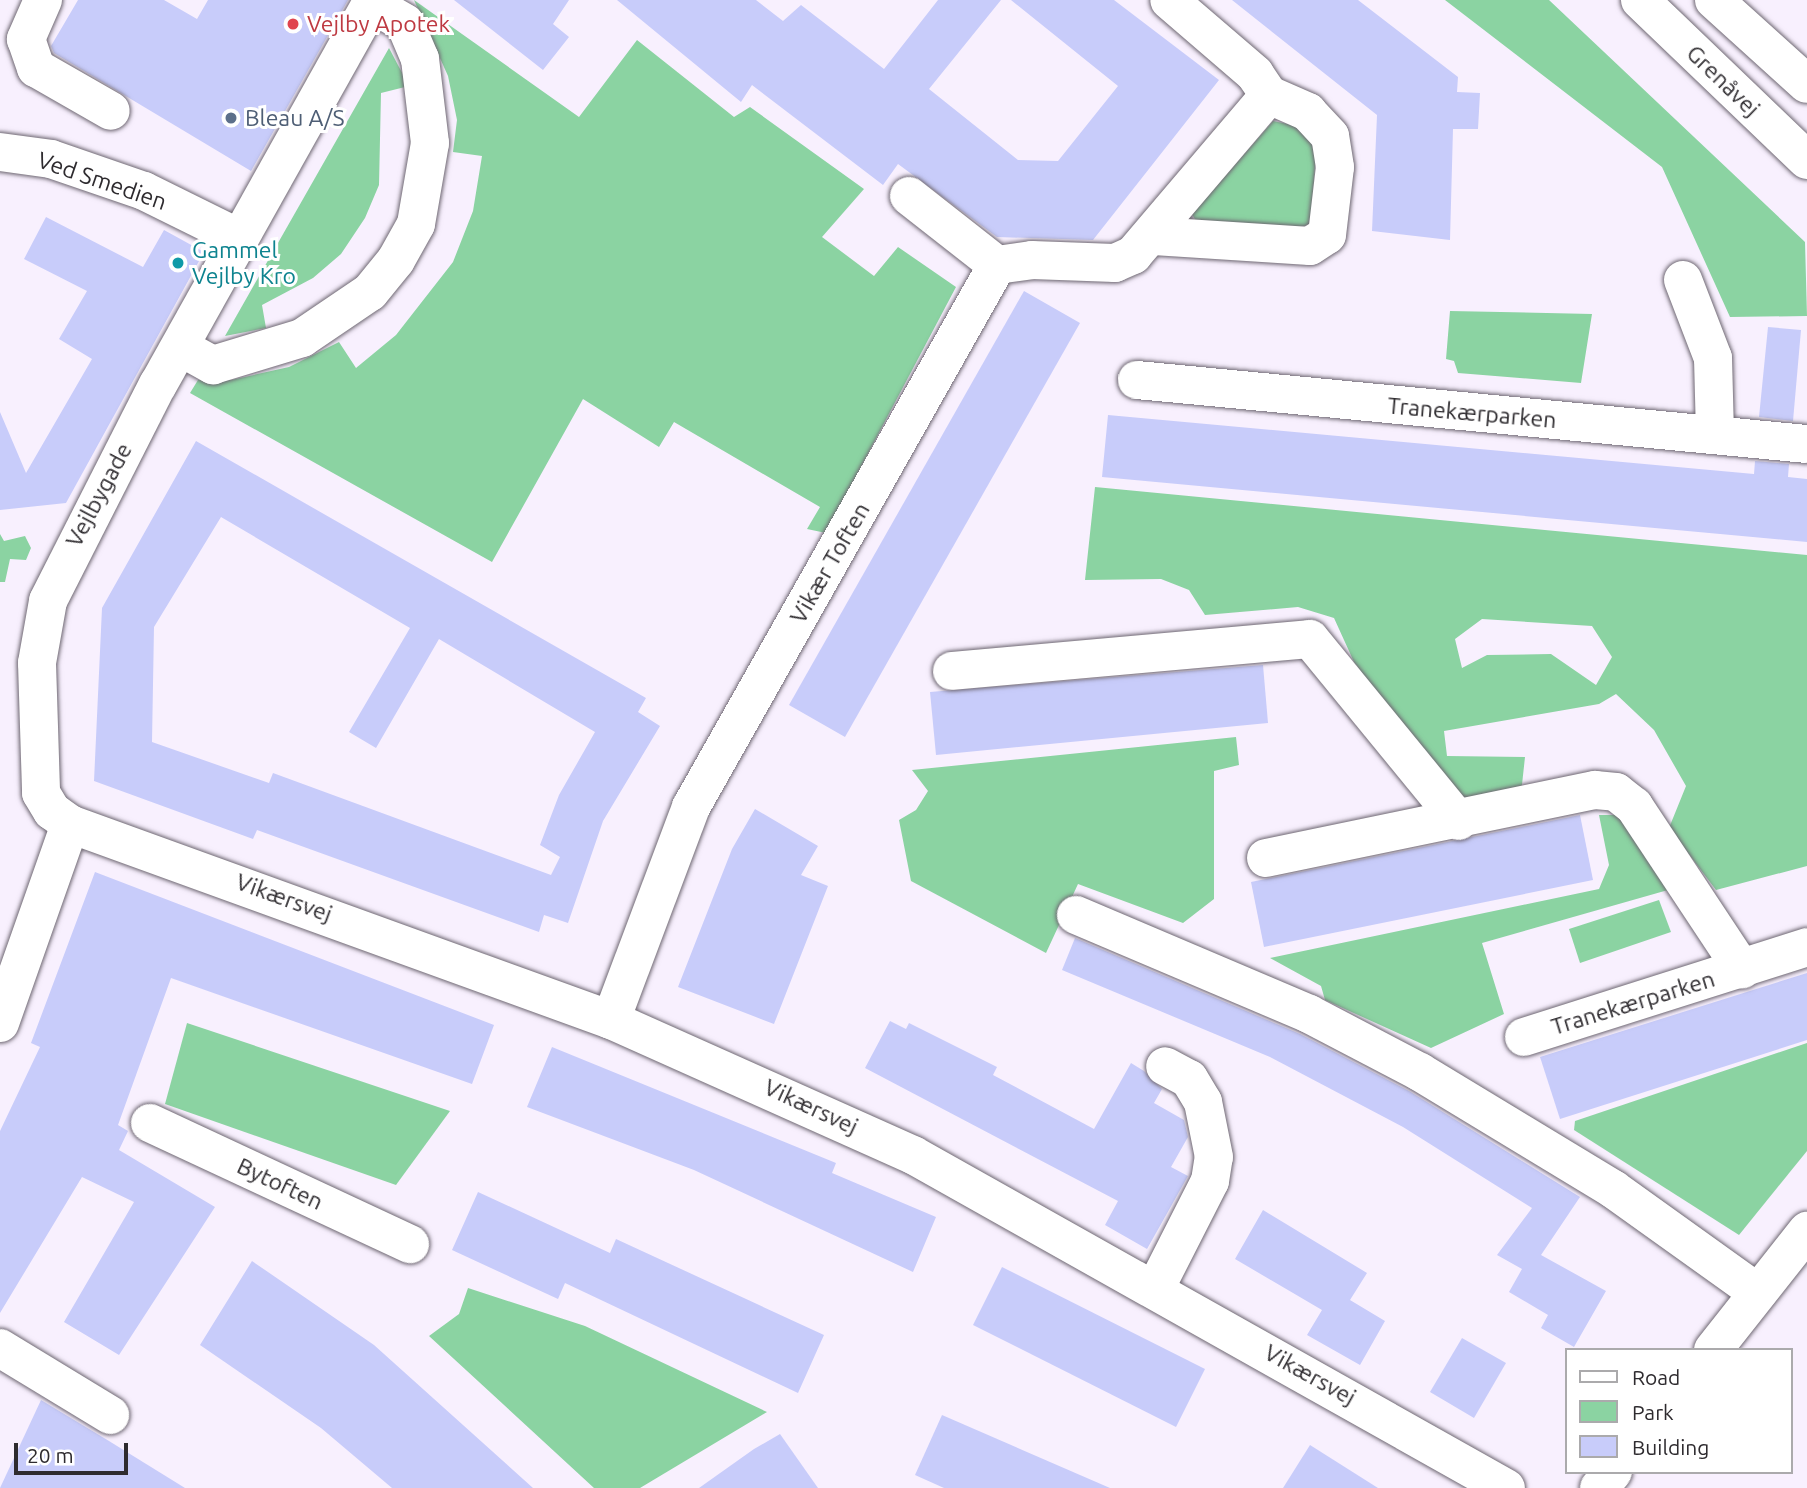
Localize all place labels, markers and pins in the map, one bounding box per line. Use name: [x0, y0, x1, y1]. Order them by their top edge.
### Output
place label: Vejlby Apotek: [307, 10, 450, 38]
marker: Vejlby Apotek: [285, 16, 301, 32]
place label: Bleau A/S: [245, 104, 344, 132]
marker: Bleau A/S: [223, 110, 239, 126]
place label: Gammel Vejlby Kro: [192, 236, 296, 290]
marker: Gammel Vejlby Kro: [170, 255, 186, 271]

